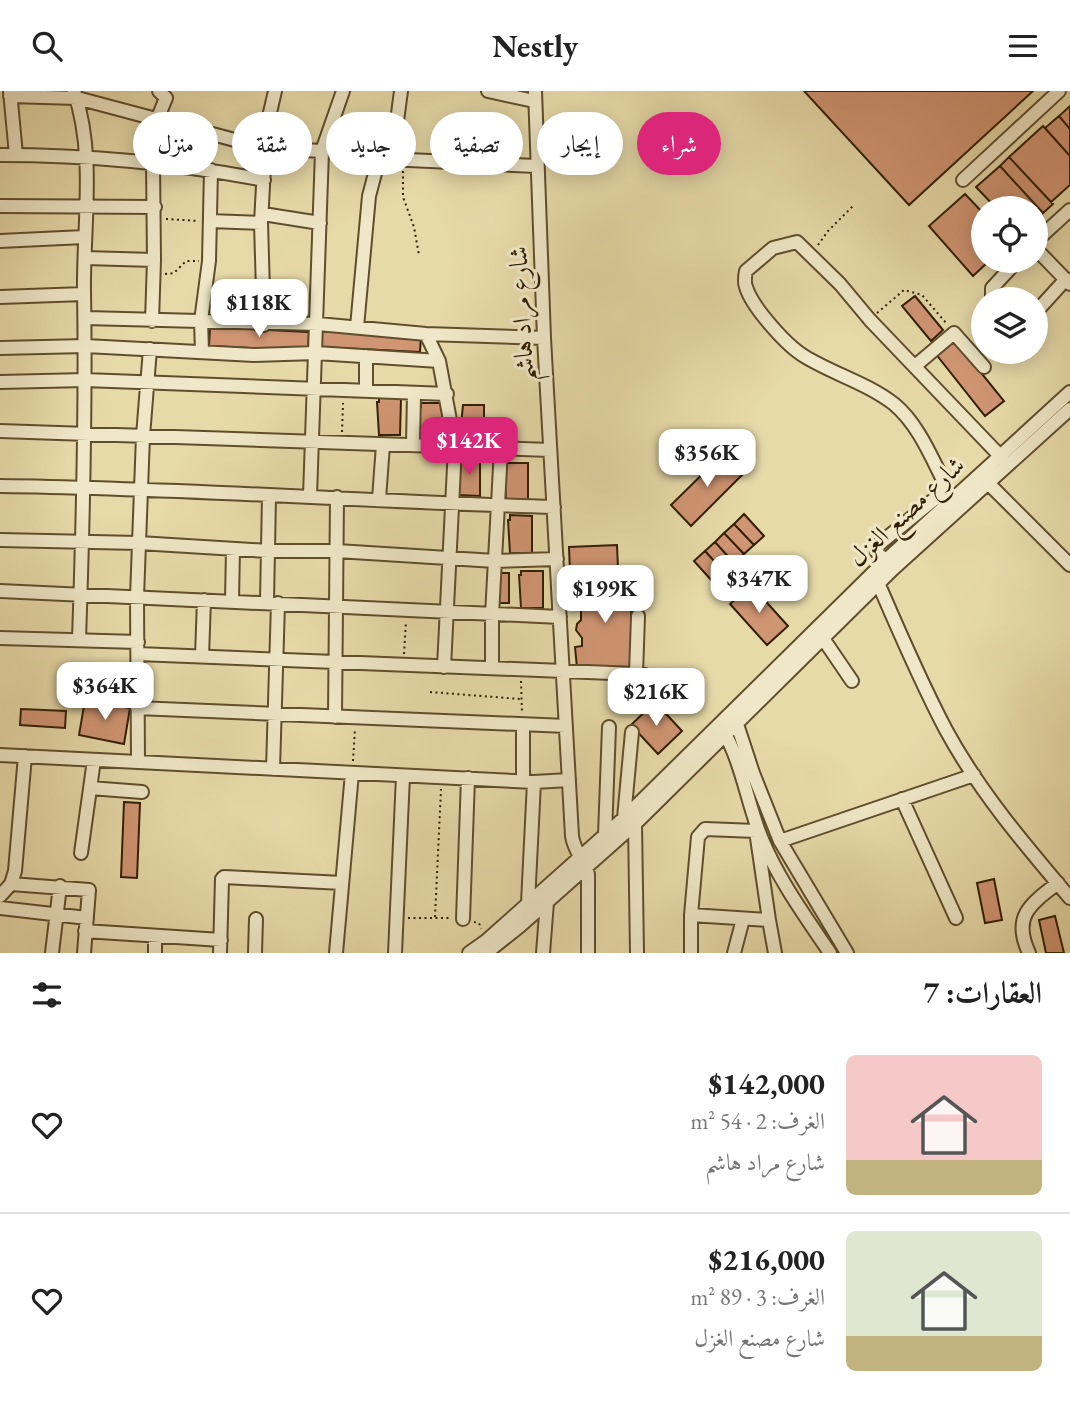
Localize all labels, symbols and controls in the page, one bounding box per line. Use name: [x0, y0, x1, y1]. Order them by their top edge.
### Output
text: Nestly: [492, 25, 578, 67]
icon: search: [28, 27, 66, 65]
icon: menu: [1004, 27, 1042, 65]
chip: منزل: [133, 112, 218, 175]
chip: شقة: [232, 112, 312, 175]
chip: جديد: [326, 112, 416, 175]
chip: تصفية: [430, 112, 523, 175]
chip: إيجار: [537, 112, 623, 175]
chip: شراء: [637, 112, 721, 175]
map controls: [971, 196, 1048, 364]
button: locate: [971, 196, 1048, 273]
street label: شارع مراد هاشم: [500, 245, 551, 383]
pin: $118K: [210, 279, 308, 339]
text: $118K: [227, 287, 291, 317]
button: layers: [971, 287, 1048, 364]
pin: $142K: [420, 417, 518, 477]
text: $142K: [437, 425, 501, 455]
pin: $356K: [658, 429, 756, 489]
text: $356K: [675, 437, 739, 467]
street label: شارع مصنع الغزل: [840, 448, 976, 579]
pin: $347K: [710, 555, 808, 615]
text: $347K: [727, 563, 791, 593]
pin: $199K: [556, 566, 654, 625]
text: $199K: [573, 573, 637, 603]
pin: $364K: [56, 663, 154, 722]
pin: $216K: [607, 669, 705, 728]
text: $364K: [73, 670, 137, 700]
text: $216K: [624, 676, 688, 706]
text: العقارات: 7: [923, 973, 1042, 1012]
icon: filters: [28, 976, 66, 1014]
text: $142,000: [709, 1064, 825, 1103]
icon: home: [902, 1083, 986, 1167]
icon: heart: [28, 1106, 66, 1144]
text: الغرف: 2 · 54 m²: [690, 1106, 825, 1136]
text: شارع مراد هاشم: [705, 1147, 825, 1177]
text: $216,000: [709, 1240, 825, 1279]
icon: home: [902, 1259, 986, 1343]
icon: heart: [28, 1282, 66, 1320]
text: الغرف: 3 · 89 m²: [690, 1282, 825, 1312]
text: شارع مصنع الغزل: [694, 1323, 825, 1353]

